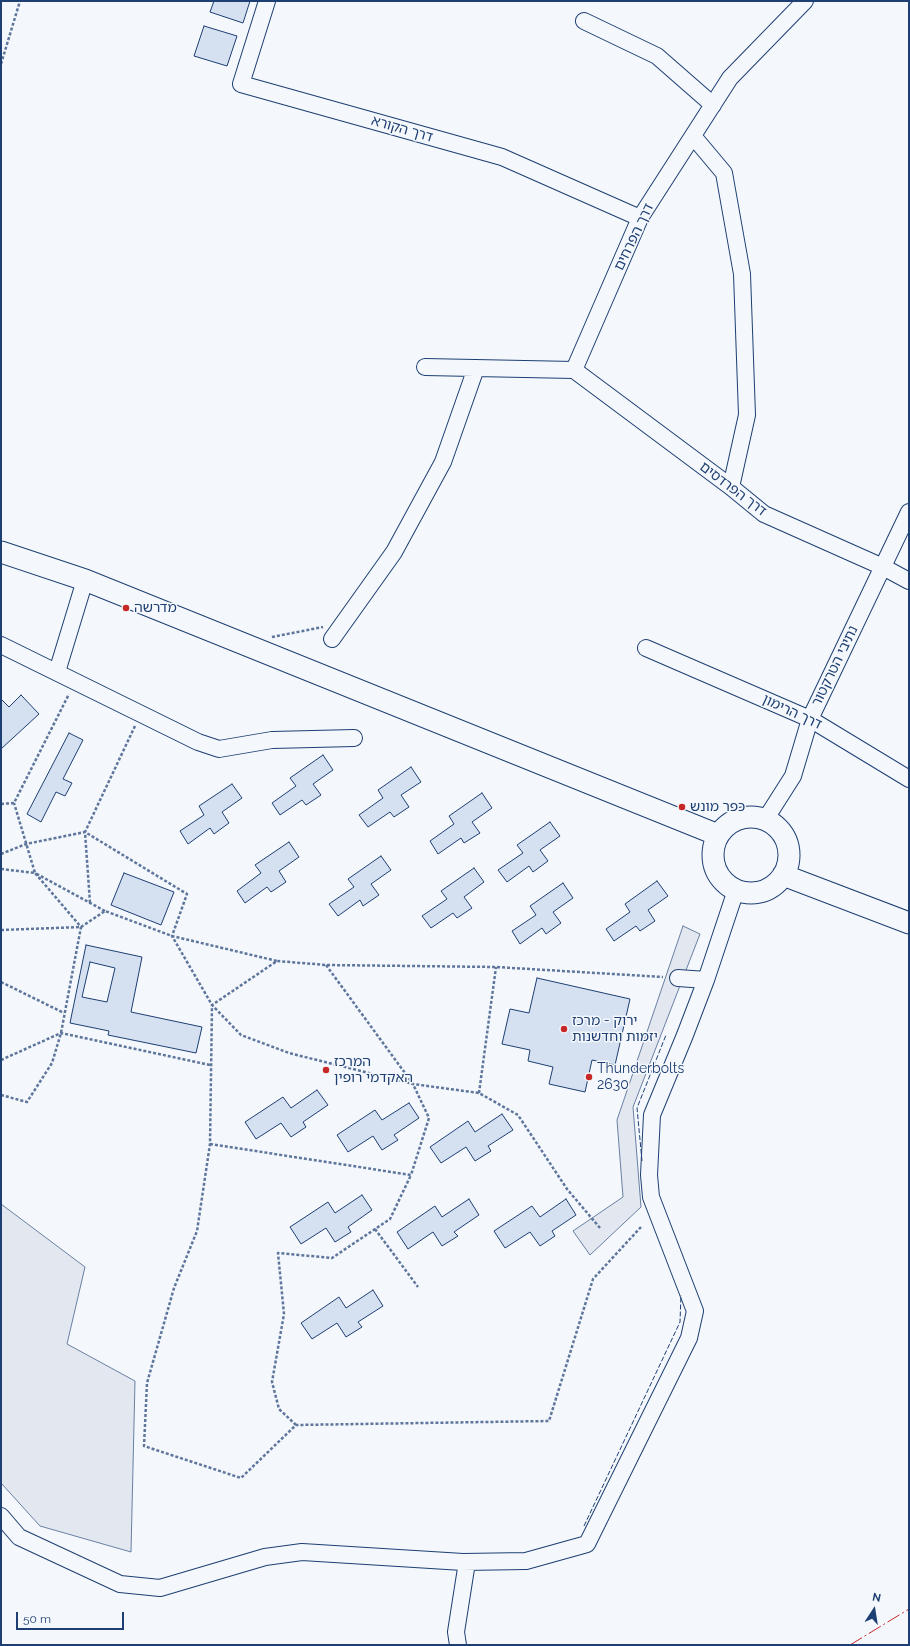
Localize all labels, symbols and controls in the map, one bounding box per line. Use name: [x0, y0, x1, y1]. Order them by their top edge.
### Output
street label: דרך הקורא: [369, 112, 435, 146]
street label: דרך הפרחים: [611, 201, 657, 273]
street label: דרך הפרדסים: [696, 458, 770, 520]
place label: מדרשה: [134, 600, 177, 616]
marker: מדרשה: [121, 603, 131, 613]
street label: נתיבי הטרקטור: [808, 623, 862, 709]
street label: דרך הרימון: [760, 691, 824, 733]
place label: כפר מונש: [690, 799, 745, 815]
marker: כפר מונש: [677, 802, 687, 812]
place label: ירוק - מרכז יזמות וחדשנות: [572, 1013, 658, 1046]
marker: ירוק - מרכז יזמות וחדשנות: [559, 1024, 569, 1034]
place label: המרכז האקדמי רופין: [334, 1054, 413, 1086]
place label: Thunderbolts 2630: [597, 1061, 684, 1094]
marker: המרכז האקדמי רופין: [321, 1065, 331, 1075]
marker: Thunderbolts 2630: [584, 1072, 594, 1082]
north arrow: [854, 1590, 894, 1630]
text: N: [871, 1591, 882, 1605]
scale bar: [18, 1604, 126, 1630]
text: 50 m: [23, 1612, 51, 1626]

